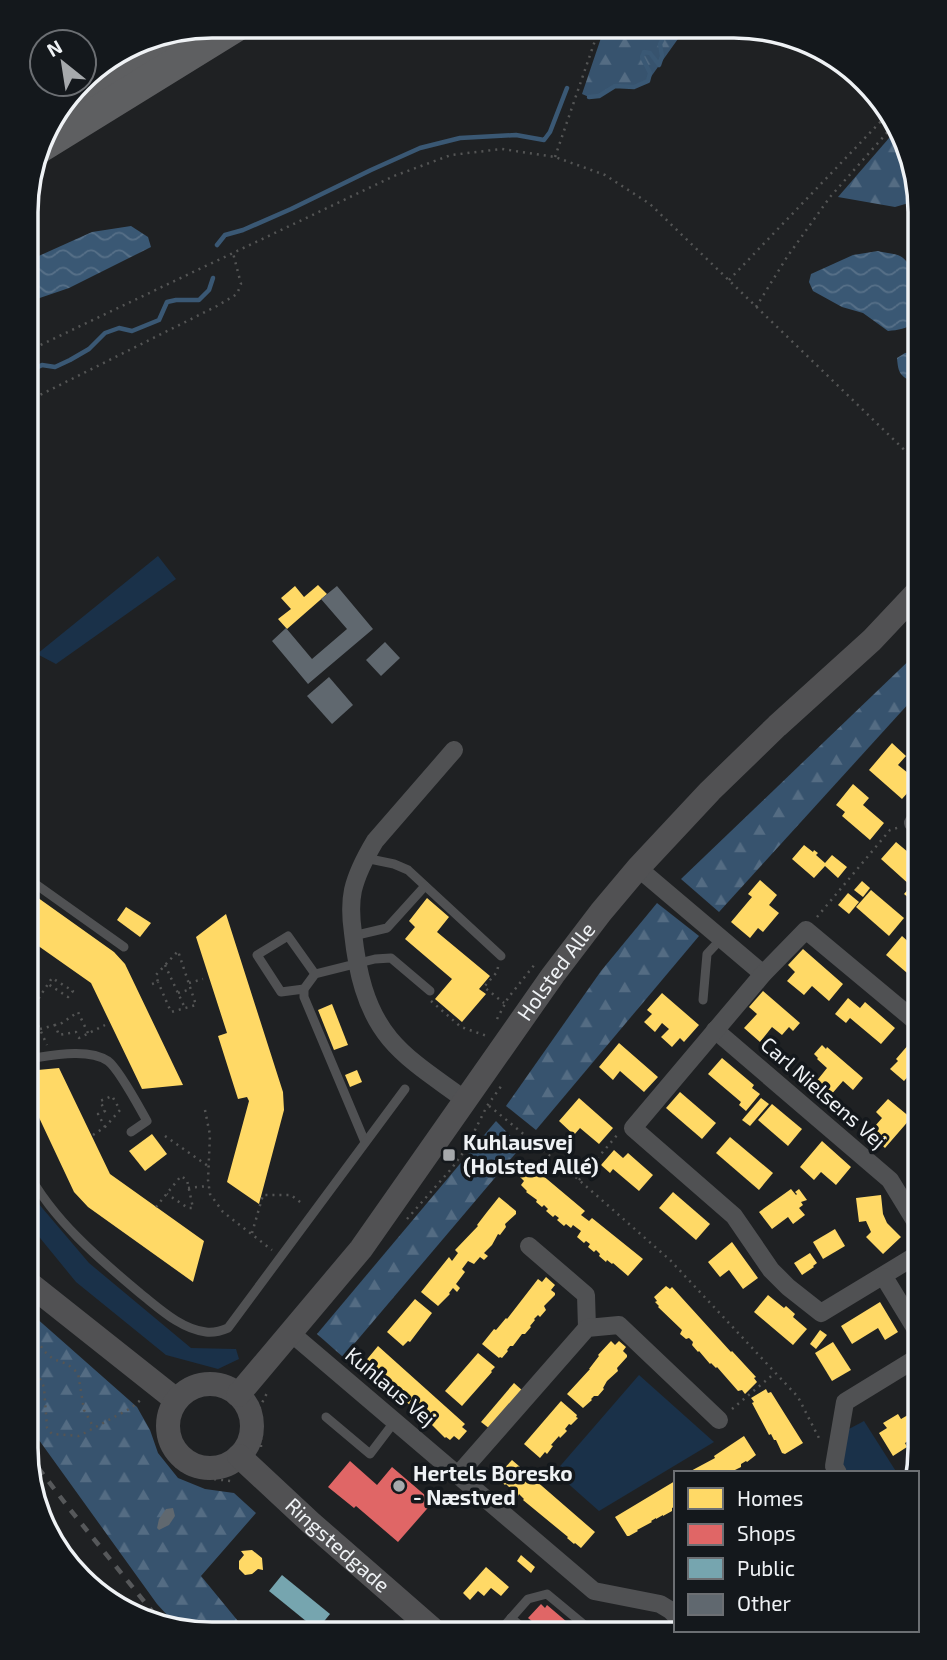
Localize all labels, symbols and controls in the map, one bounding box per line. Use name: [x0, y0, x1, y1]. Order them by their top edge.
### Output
north arrow: [28, 28, 98, 98]
text: N: [43, 34, 66, 61]
street label: Holsted Alle: [511, 917, 599, 1025]
street label: Carl Nielsens Vej: [756, 1031, 892, 1154]
place label: Kuhlausvej (Holsted Allé): [463, 1129, 599, 1178]
marker: Kuhlausvej (Holsted Allé): [441, 1147, 457, 1163]
street label: Kuhlaus Vej: [340, 1341, 441, 1431]
place label: Hertels Boresko - Næstved: [413, 1460, 573, 1509]
legend: [674, 1471, 919, 1632]
marker: Hertels Boresko - Næstved: [391, 1478, 407, 1494]
text: Homes: [737, 1485, 803, 1510]
street label: Ringstedgade: [281, 1492, 396, 1597]
text: Shops: [737, 1520, 796, 1545]
text: Public: [737, 1555, 795, 1580]
text: Other: [737, 1590, 792, 1615]

